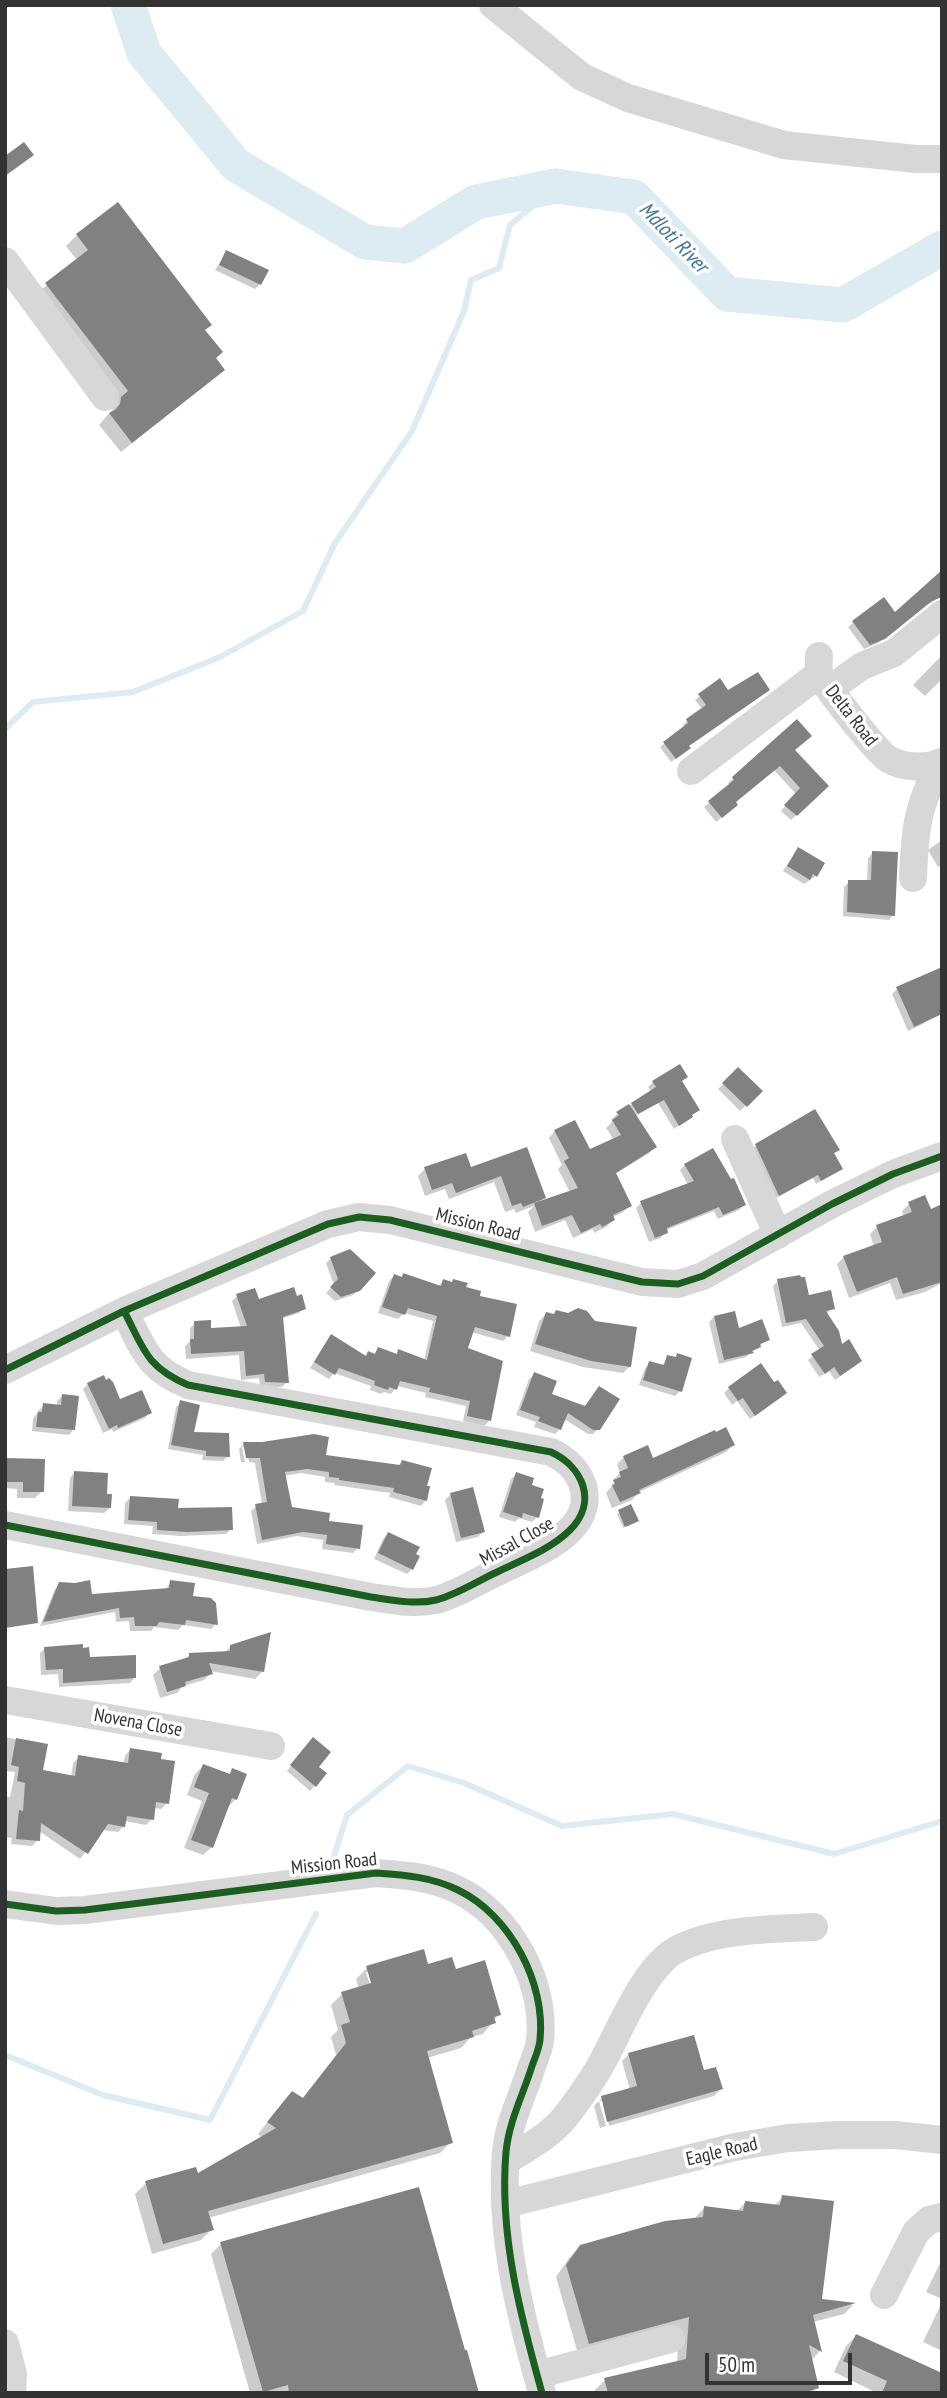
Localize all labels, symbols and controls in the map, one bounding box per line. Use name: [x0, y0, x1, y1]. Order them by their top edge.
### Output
water label: Mdloti River: [633, 197, 713, 279]
street label: Delta Road: [820, 681, 882, 751]
street label: Mission Road: [433, 1204, 523, 1246]
street label: Missal Close: [476, 1512, 558, 1572]
street label: Novena Close: [92, 1704, 184, 1742]
street label: Mission Road: [290, 1848, 378, 1880]
street label: Eagle Road: [684, 2133, 760, 2171]
scale bar: [709, 2338, 856, 2382]
text: 50 m: [718, 2351, 755, 2378]

